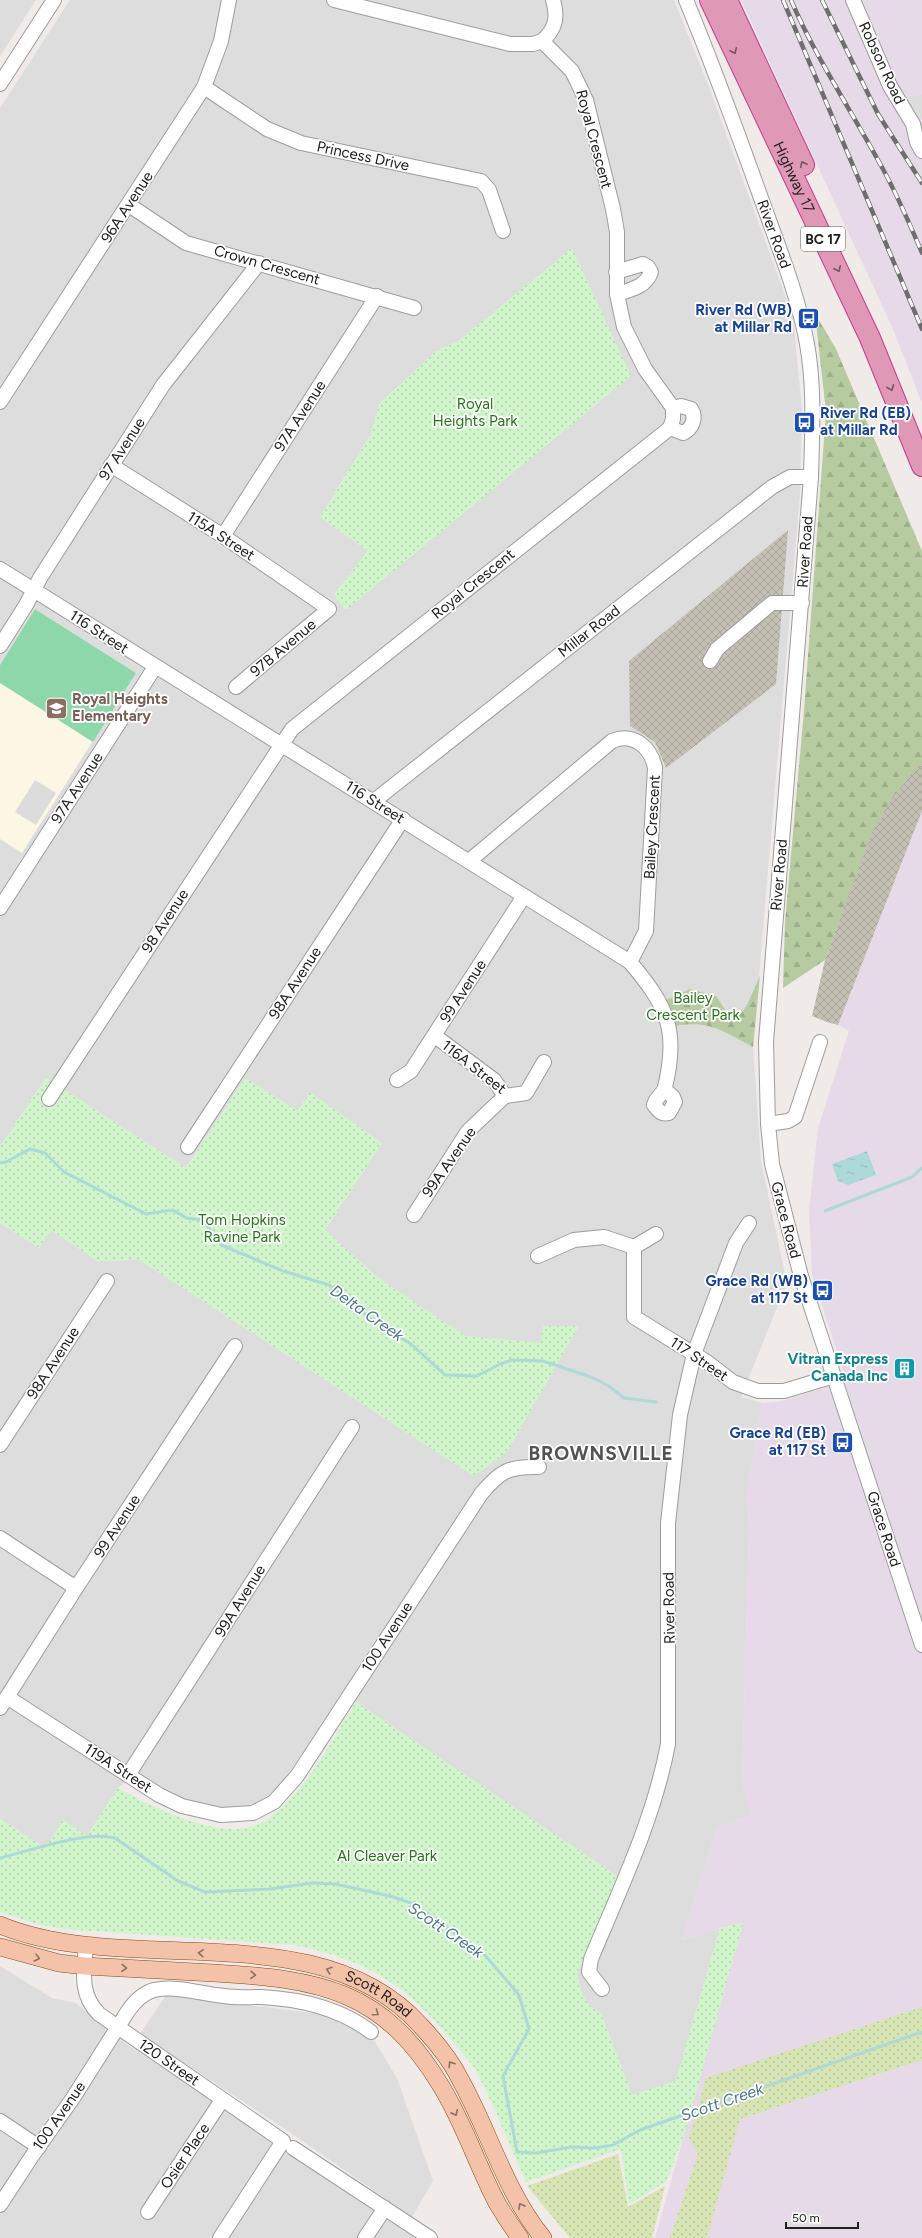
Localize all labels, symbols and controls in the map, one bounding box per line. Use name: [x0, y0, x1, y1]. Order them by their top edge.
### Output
street label: Robson Road: [855, 19, 909, 107]
one-way arrow: [729, 46, 737, 54]
street label: Royal Crescent: [572, 88, 616, 191]
street label: Princess Drive: [315, 137, 411, 175]
street label: Highway 17: [769, 139, 818, 216]
one-way arrow: [800, 161, 808, 169]
street label: 96A Avenue: [97, 168, 157, 246]
street label: River Road: [753, 197, 795, 271]
road number: BC 17: [801, 227, 845, 251]
street label: Crown Crescent: [212, 241, 322, 289]
one-way arrow: [833, 265, 841, 273]
place label: River Rd (WB) at Millar Rd: [695, 301, 792, 336]
bus stop icon: River Rd (WB) at Millar Rd: [795, 306, 821, 332]
street label: 97A Avenue: [270, 377, 330, 455]
one-way arrow: [886, 384, 894, 391]
park label: Royal Heights Park: [432, 395, 518, 430]
place label: River Rd (EB) at Millar Rd: [820, 404, 911, 439]
bus stop icon: River Rd (EB) at Millar Rd: [791, 409, 817, 435]
street label: 97 Avenue: [95, 414, 149, 484]
street label: 115A Street: [184, 508, 258, 565]
street label: River Road: [794, 515, 816, 589]
street label: Royal Crescent: [428, 545, 518, 623]
street label: Millar Road: [554, 601, 624, 661]
street label: 116 Street: [66, 606, 132, 658]
street label: 97B Avenue: [247, 615, 319, 681]
place label: Royal Heights Elementary: [72, 690, 168, 725]
school or university icon: Royal Heights Elementary: [44, 695, 70, 721]
street label: 97A Avenue: [47, 749, 107, 827]
street label: Bailey Crescent: [640, 774, 664, 880]
street label: 116 Street: [342, 777, 408, 827]
street label: River Road: [767, 838, 791, 912]
street label: 98 Avenue: [138, 886, 192, 956]
street label: 98A Avenue: [265, 944, 325, 1022]
street label: 99 Avenue: [436, 956, 490, 1026]
park label: Bailey Crescent Park: [646, 989, 741, 1024]
street label: 116A Street: [438, 1036, 510, 1098]
street label: 99A Avenue: [418, 1123, 480, 1201]
street label: Grace Road: [767, 1180, 805, 1260]
park label: Tom Hopkins Ravine Park: [198, 1211, 286, 1246]
place label: Grace Rd (WB) at 117 St: [706, 1272, 808, 1307]
bus stop icon: Grace Rd (WB) at 117 St: [810, 1277, 836, 1303]
water label: Delta Creek: [327, 1281, 408, 1346]
street label: 98A Avenue: [23, 1324, 83, 1402]
street label: 117 Street: [667, 1333, 732, 1385]
place label: Vitran Express Canada Inc: [788, 1350, 888, 1385]
building icon: Vitran Express Canada Inc: [891, 1355, 917, 1381]
place label: Grace Rd (EB) at 117 St: [729, 1424, 826, 1459]
bus stop icon: Grace Rd (EB) at 117 St: [829, 1429, 855, 1455]
district label: BROWNSVILLE: [528, 1442, 674, 1465]
street label: Grace Road: [863, 1489, 905, 1569]
street label: 99 Avenue: [90, 1491, 144, 1561]
street label: 99A Avenue: [211, 1562, 269, 1640]
street label: River Road: [659, 1572, 679, 1644]
street label: 100 Avenue: [358, 1599, 416, 1675]
street label: 119A Street: [81, 1740, 155, 1797]
park label: Al Cleaver Park: [337, 1847, 438, 1865]
water label: Scott Creek: [405, 1898, 488, 1963]
one-way arrow: [198, 1948, 204, 1957]
one-way arrow: [34, 1953, 41, 1962]
one-way arrow: [121, 1964, 127, 1973]
one-way arrow: [326, 1966, 333, 1974]
street label: Scott Road: [343, 1967, 416, 2021]
one-way arrow: [250, 1971, 256, 1980]
one-way arrow: [372, 2008, 379, 2016]
street label: 120 Street: [135, 2035, 203, 2090]
one-way arrow: [448, 2061, 456, 2068]
street label: 100 Avenue: [29, 2078, 89, 2154]
water label: Scott Creek: [678, 2079, 767, 2125]
one-way arrow: [450, 2109, 458, 2117]
street label: Osier Place: [157, 2120, 213, 2192]
one-way arrow: [519, 2202, 526, 2210]
scale bar: [786, 2204, 858, 2230]
text: 50 m: [792, 2211, 820, 2225]

